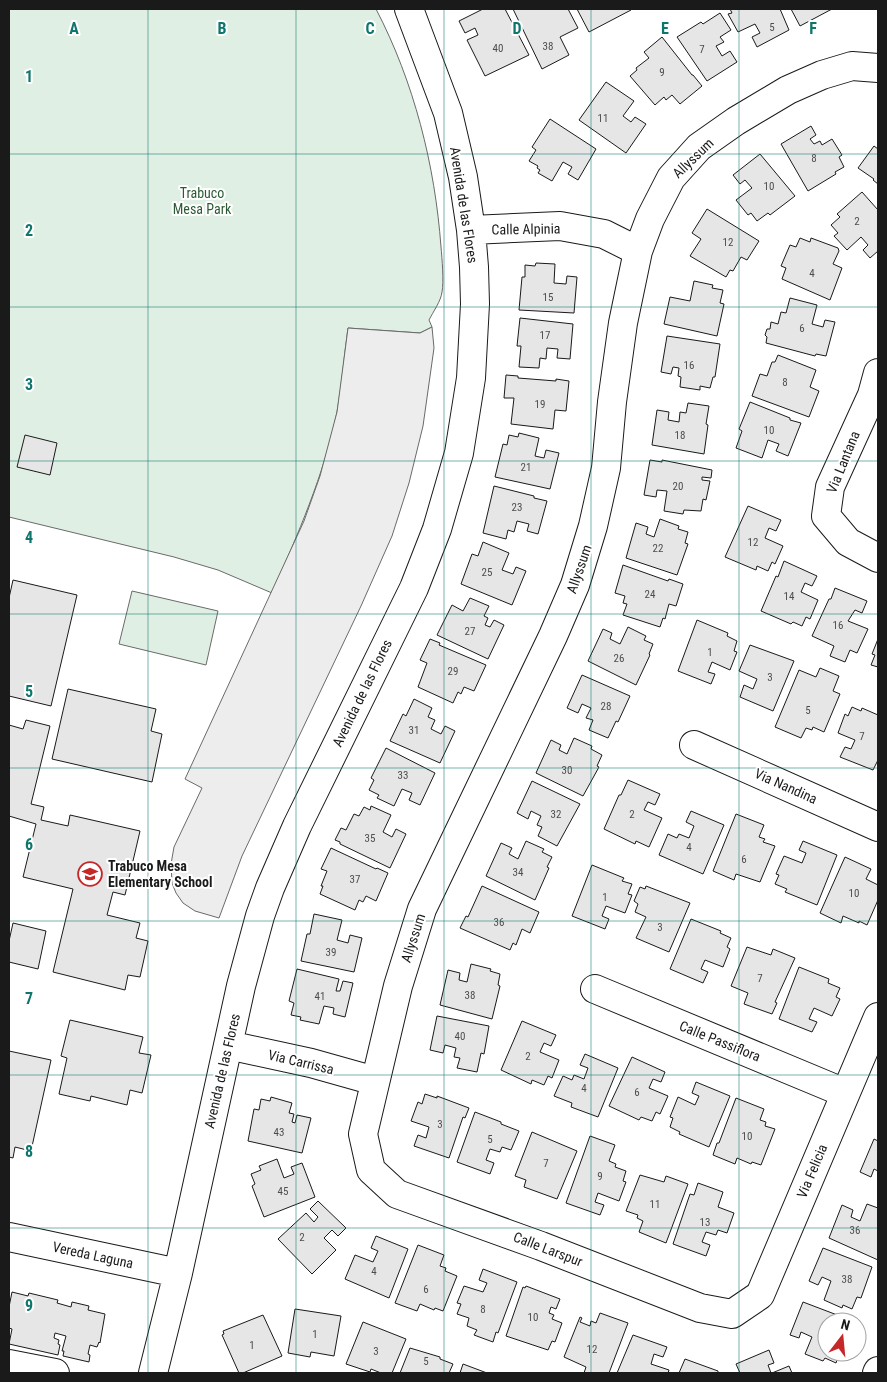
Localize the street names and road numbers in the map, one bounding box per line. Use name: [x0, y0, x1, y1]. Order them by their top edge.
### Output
street label: Allyssum: [669, 135, 717, 181]
street label: Avenida de las Flores: [447, 146, 481, 264]
street label: Calle Alpinia: [491, 220, 561, 238]
street label: Via Lantana: [823, 429, 863, 495]
street label: Allyssum: [563, 543, 595, 595]
street label: Avenida de las Flores: [329, 637, 395, 749]
street label: Via Nandina: [752, 765, 820, 807]
street label: Allyssum: [398, 912, 428, 964]
street label: Avenida de las Flores: [201, 1012, 243, 1130]
street label: Calle Passiflora: [677, 1017, 763, 1065]
street label: Via Carrissa: [267, 1047, 335, 1077]
street label: Via Felicia: [794, 1142, 830, 1200]
street label: Calle Larspur: [511, 1228, 585, 1270]
street label: Vereda Laguna: [51, 1239, 135, 1271]

